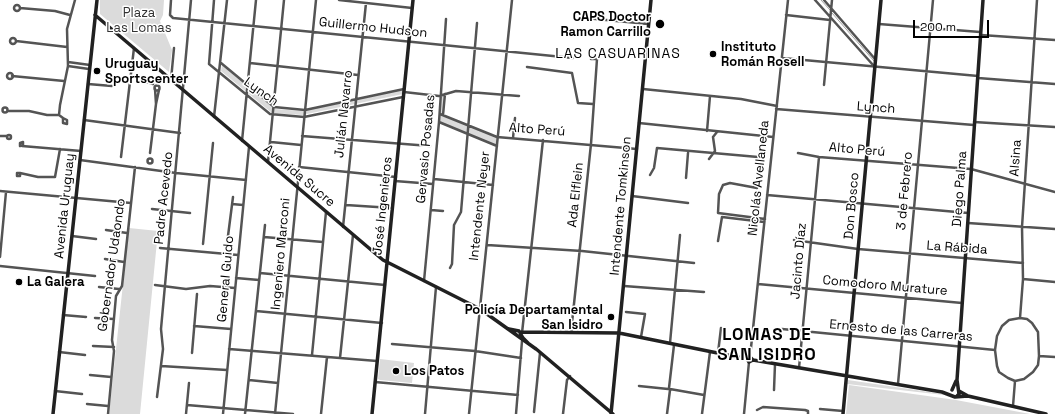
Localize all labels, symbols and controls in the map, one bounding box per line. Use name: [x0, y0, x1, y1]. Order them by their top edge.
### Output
park label: Plaza Las Lomas: [106, 5, 172, 36]
place label: CAPS Doctor Ramon Carrillo: [560, 9, 651, 40]
scale bar: [915, 12, 991, 38]
street label: Guillermo Hudson: [318, 15, 428, 41]
marker: CAPS Doctor Ramon Carrillo: [654, 18, 666, 30]
text: 200 m: [920, 19, 956, 35]
place label: Instituto Román Rosell: [721, 39, 804, 70]
district label: LAS CASUARINAS: [555, 46, 681, 62]
marker: Instituto Román Rosell: [708, 49, 718, 59]
place label: Uruguay Sportscenter: [105, 56, 188, 87]
marker: Uruguay Sportscenter: [92, 66, 102, 76]
street label: Julián Navarro: [332, 69, 356, 159]
street label: Lynch: [241, 75, 281, 109]
street label: Gervasio Posadas: [413, 94, 439, 204]
street label: Lynch: [856, 99, 896, 117]
street label: Nicolás Avellaneda: [745, 119, 773, 237]
street label: Alto Perú: [508, 120, 566, 140]
street label: Intendente Tomkinson: [607, 136, 635, 276]
street label: Alsina: [1007, 139, 1025, 177]
street label: Alto Perú: [828, 140, 886, 160]
street label: Avenida Sucre: [260, 141, 338, 211]
street label: Diego Palma: [950, 150, 970, 228]
street label: Padre Acevedo: [151, 151, 177, 245]
street label: Intendente Neyer: [466, 151, 494, 261]
street label: 3 de Febrero: [894, 151, 916, 231]
street label: Avenida Uruguay: [52, 153, 78, 259]
street label: José Ingenieros: [370, 156, 396, 256]
street label: Ada Elflein: [565, 162, 587, 228]
street label: Don Bosco: [841, 172, 863, 240]
street label: Gobernador Udaondo: [95, 197, 129, 333]
street label: Ingeniero Marconi: [268, 197, 294, 311]
street label: Jacinto Díaz: [788, 222, 810, 300]
street label: General Guido: [214, 235, 238, 323]
street label: La Rábida: [926, 238, 988, 258]
street label: Comodoro Murature: [822, 273, 948, 299]
place label: La Galera: [27, 274, 84, 290]
marker: La Galera: [14, 277, 24, 287]
place label: Policía Departamental San Isidro: [465, 302, 603, 333]
marker: Policía Departamental San Isidro: [606, 312, 616, 322]
street label: Ernesto de las Carreras: [829, 317, 973, 345]
district label: LOMAS DE SAN ISIDRO: [717, 325, 817, 365]
place label: Los Patos: [404, 363, 464, 379]
marker: Los Patos: [391, 366, 401, 376]

